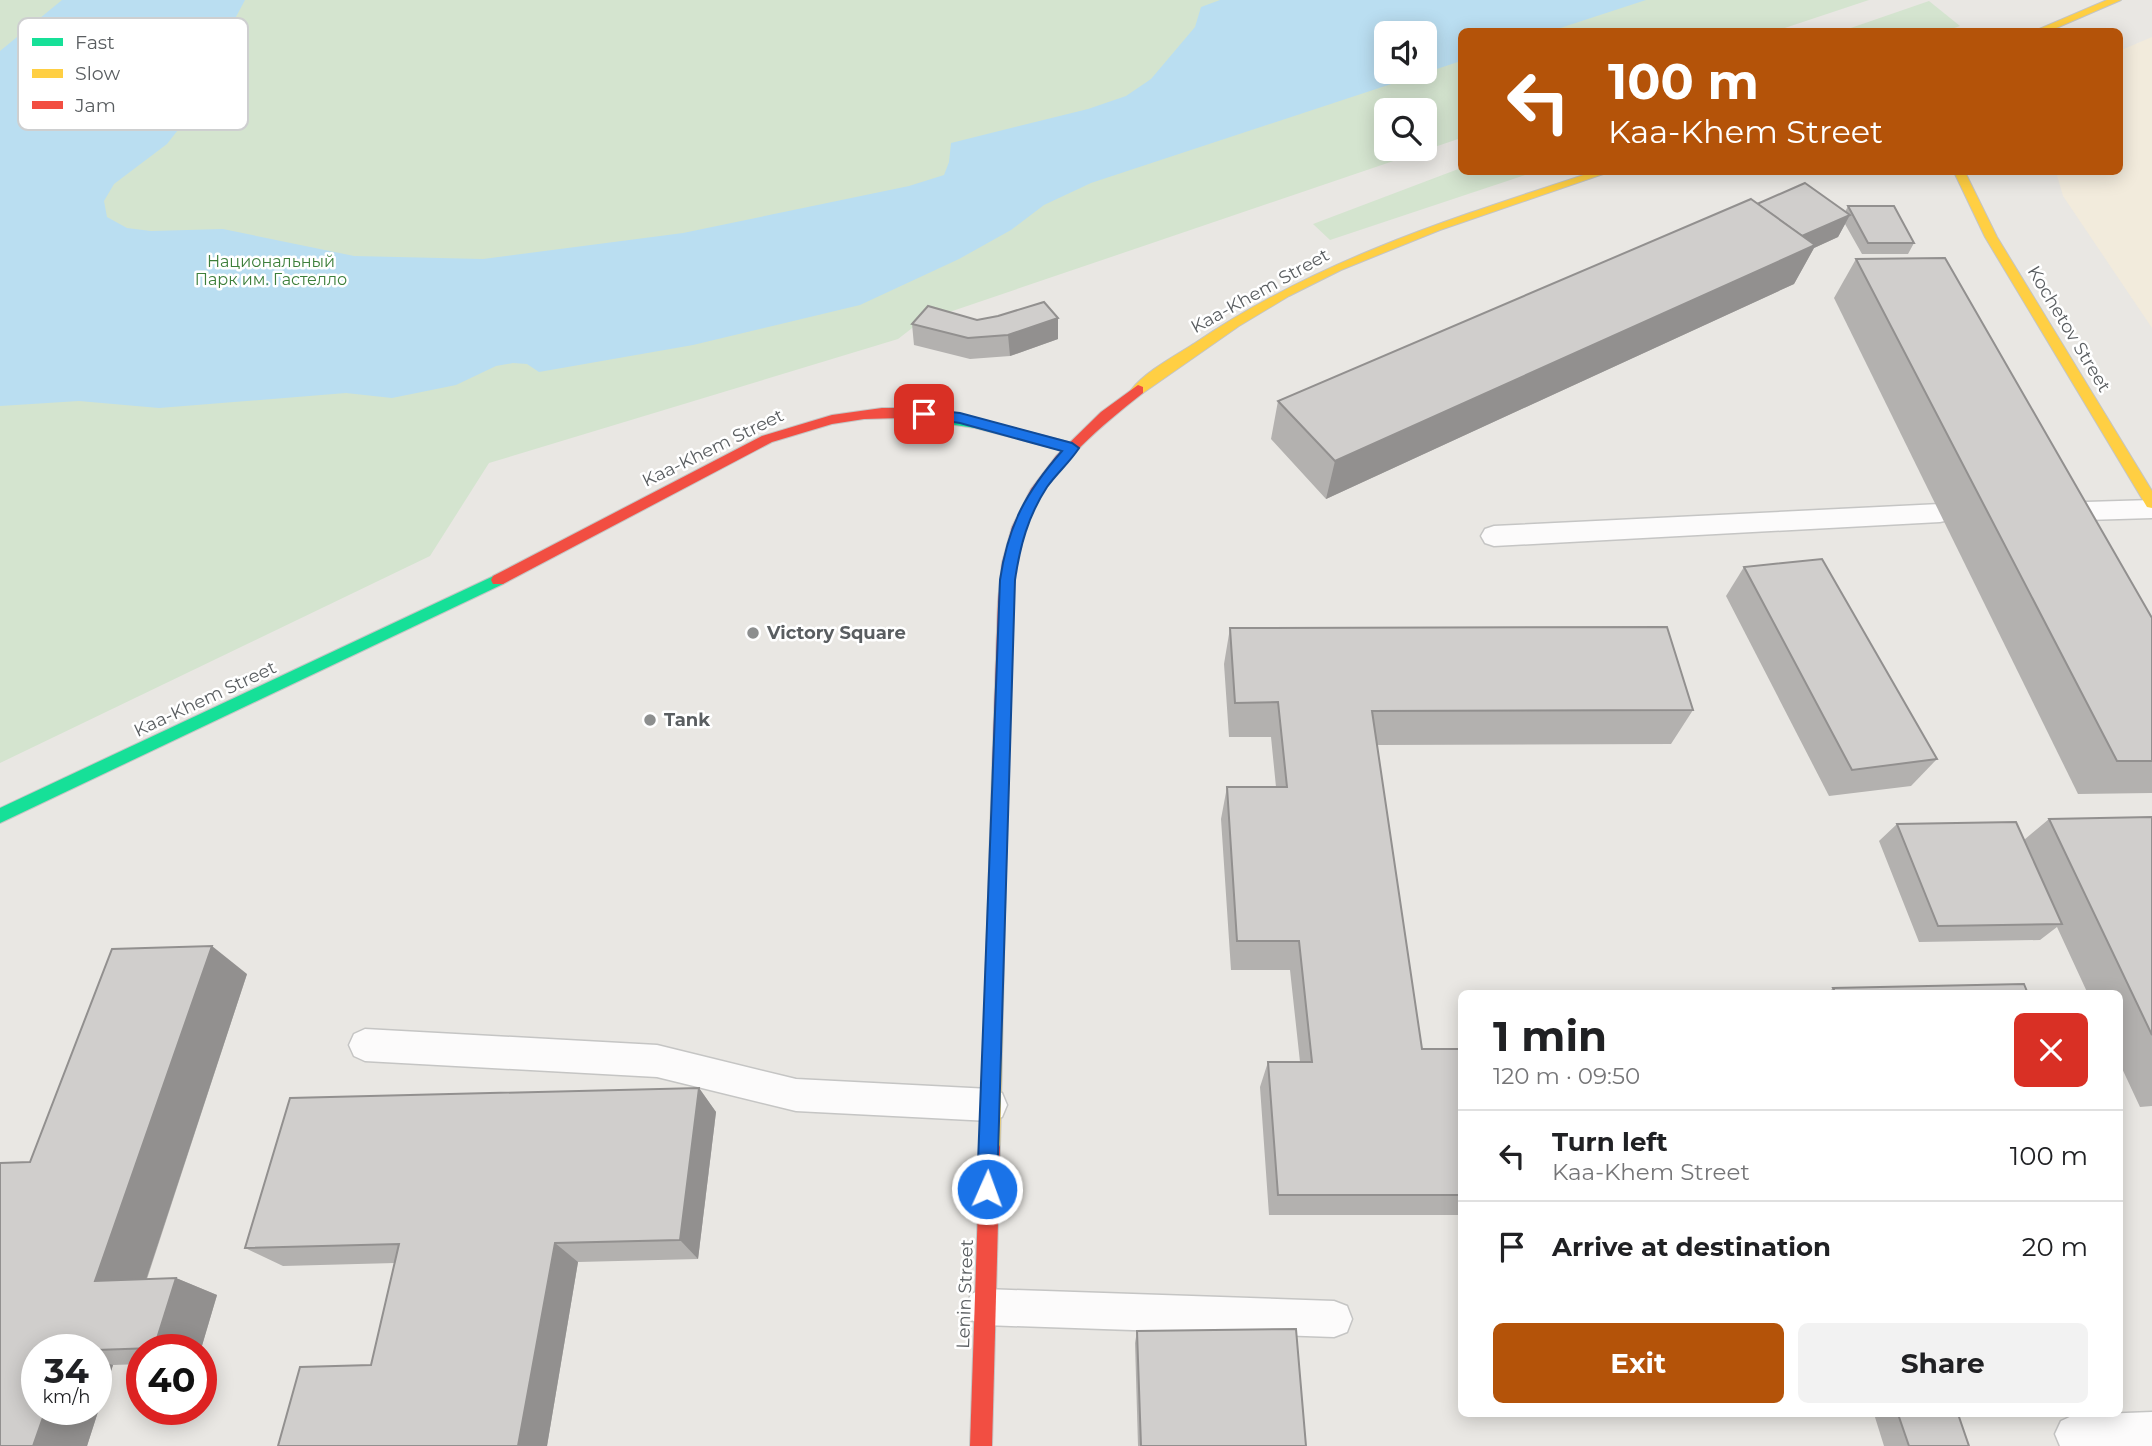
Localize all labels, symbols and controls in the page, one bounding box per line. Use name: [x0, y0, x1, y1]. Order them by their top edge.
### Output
legend: [18, 18, 248, 130]
map controls: [1374, 21, 1437, 161]
button: sound: [1374, 21, 1437, 84]
text: Fast: [75, 31, 115, 54]
text: 100 m: [1608, 52, 1759, 111]
icon: left: [1493, 56, 1584, 147]
text: Slow: [75, 62, 120, 85]
text: Jam: [74, 94, 116, 117]
button: search: [1374, 98, 1437, 161]
text: Kaa-Khem Street: [1608, 112, 1883, 151]
street label: Kaa-Khem Street: [1187, 244, 1333, 338]
park label: Национальный Парк им. Гастелло: [195, 252, 347, 289]
street label: Kochetov Street: [2023, 262, 2115, 396]
pin: [894, 384, 954, 444]
icon: arrive: [905, 395, 943, 433]
street label: Kaa-Khem Street: [639, 404, 787, 492]
place label: Victory Square: [766, 622, 906, 644]
marker: Victory Square: [745, 625, 761, 641]
street label: Kaa-Khem Street: [130, 656, 280, 742]
place label: Tank: [664, 709, 710, 731]
marker: Tank: [642, 712, 658, 728]
text: 1 min: [1493, 1010, 1607, 1062]
button: close: [2014, 1013, 2088, 1087]
text: 120 m · 09:50: [1493, 1062, 1640, 1090]
text: Turn left: [1552, 1126, 1668, 1158]
icon: left: [1493, 1137, 1531, 1175]
text: 100 m: [2010, 1140, 2088, 1172]
position arrow: [950, 1152, 1024, 1226]
text: Kaa-Khem Street: [1552, 1158, 1750, 1186]
icon: arrive: [1493, 1228, 1531, 1266]
text: Arrive at destination: [1552, 1231, 1831, 1263]
text: 20 m: [2022, 1231, 2088, 1263]
street label: Lenin Street: [952, 1239, 978, 1349]
button: Exit: [1493, 1323, 1784, 1403]
button: Share: [1798, 1323, 2088, 1403]
speed limit sign: 40: [126, 1334, 217, 1425]
text: 34: [44, 1349, 89, 1392]
text: km/h: [42, 1386, 91, 1408]

